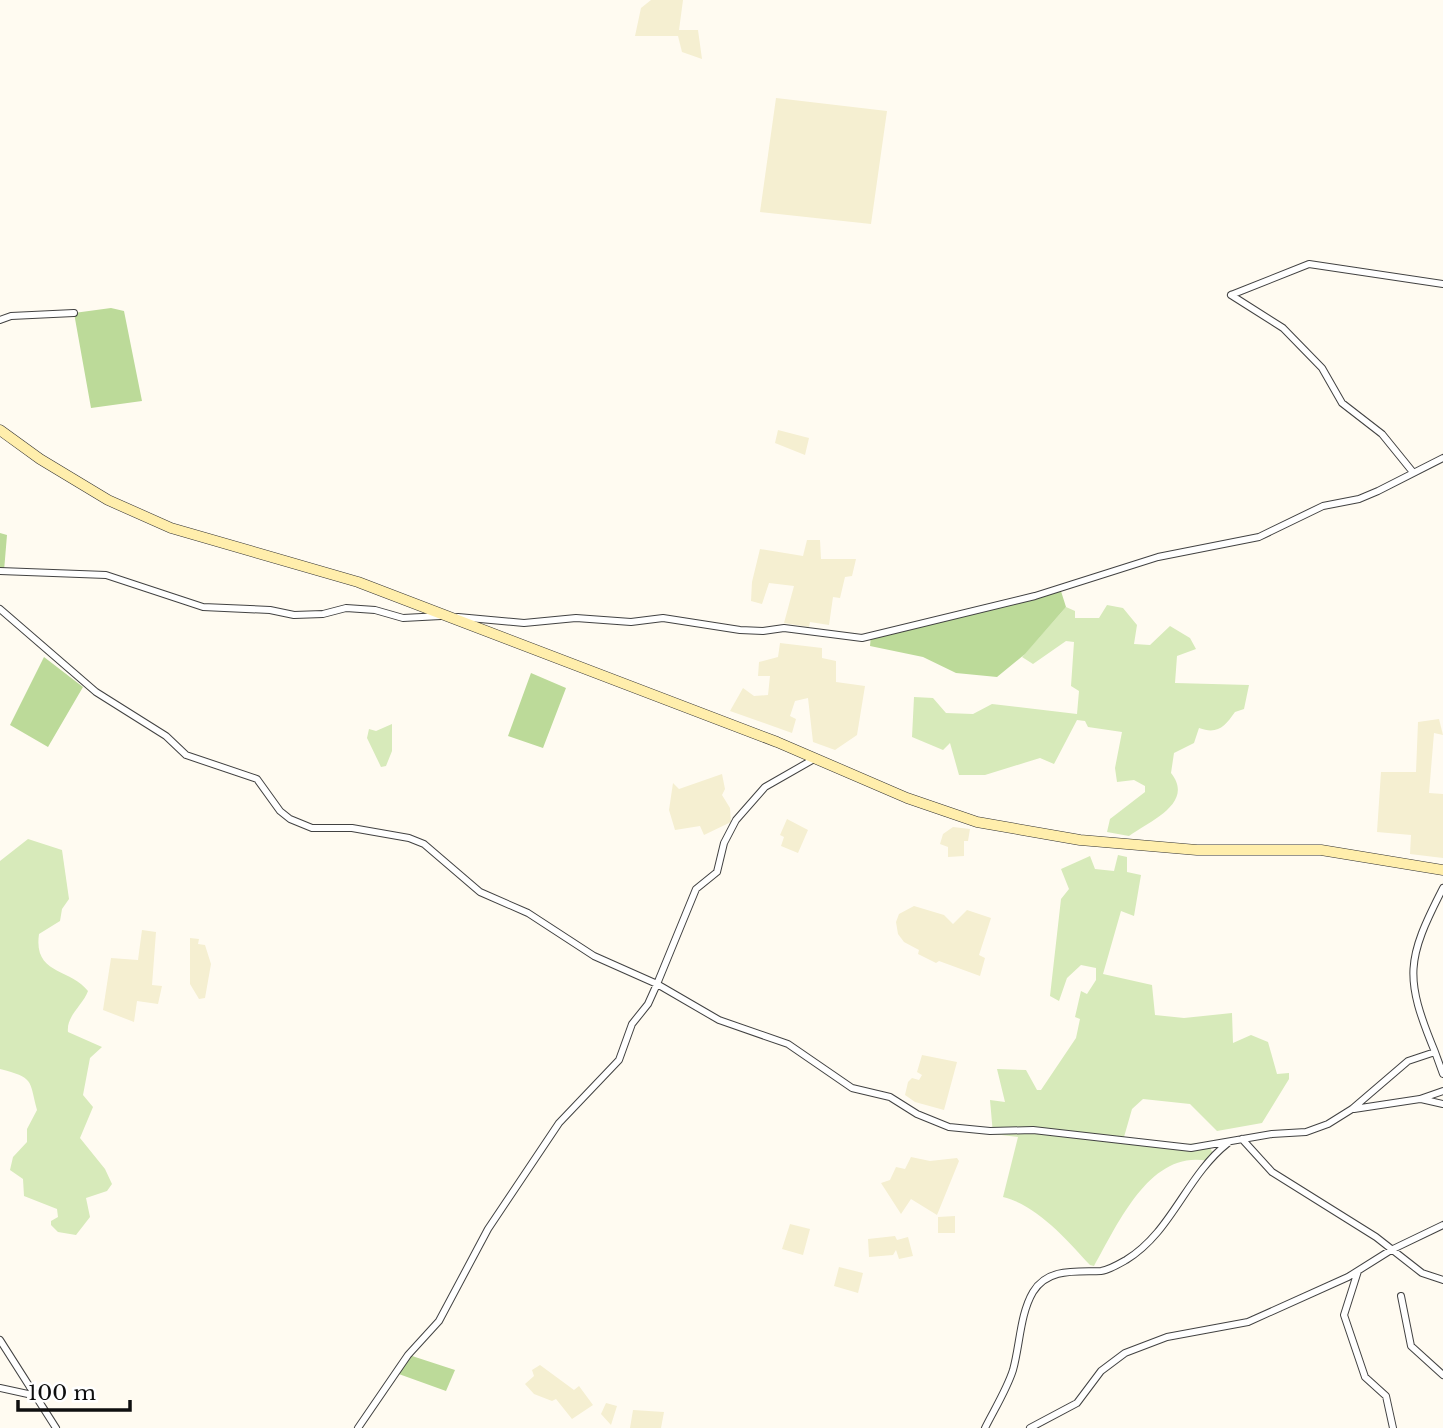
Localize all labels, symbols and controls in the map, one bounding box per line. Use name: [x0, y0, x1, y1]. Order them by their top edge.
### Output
scale bar: [18, 1368, 130, 1412]
text: 100 m: [28, 1380, 96, 1406]

